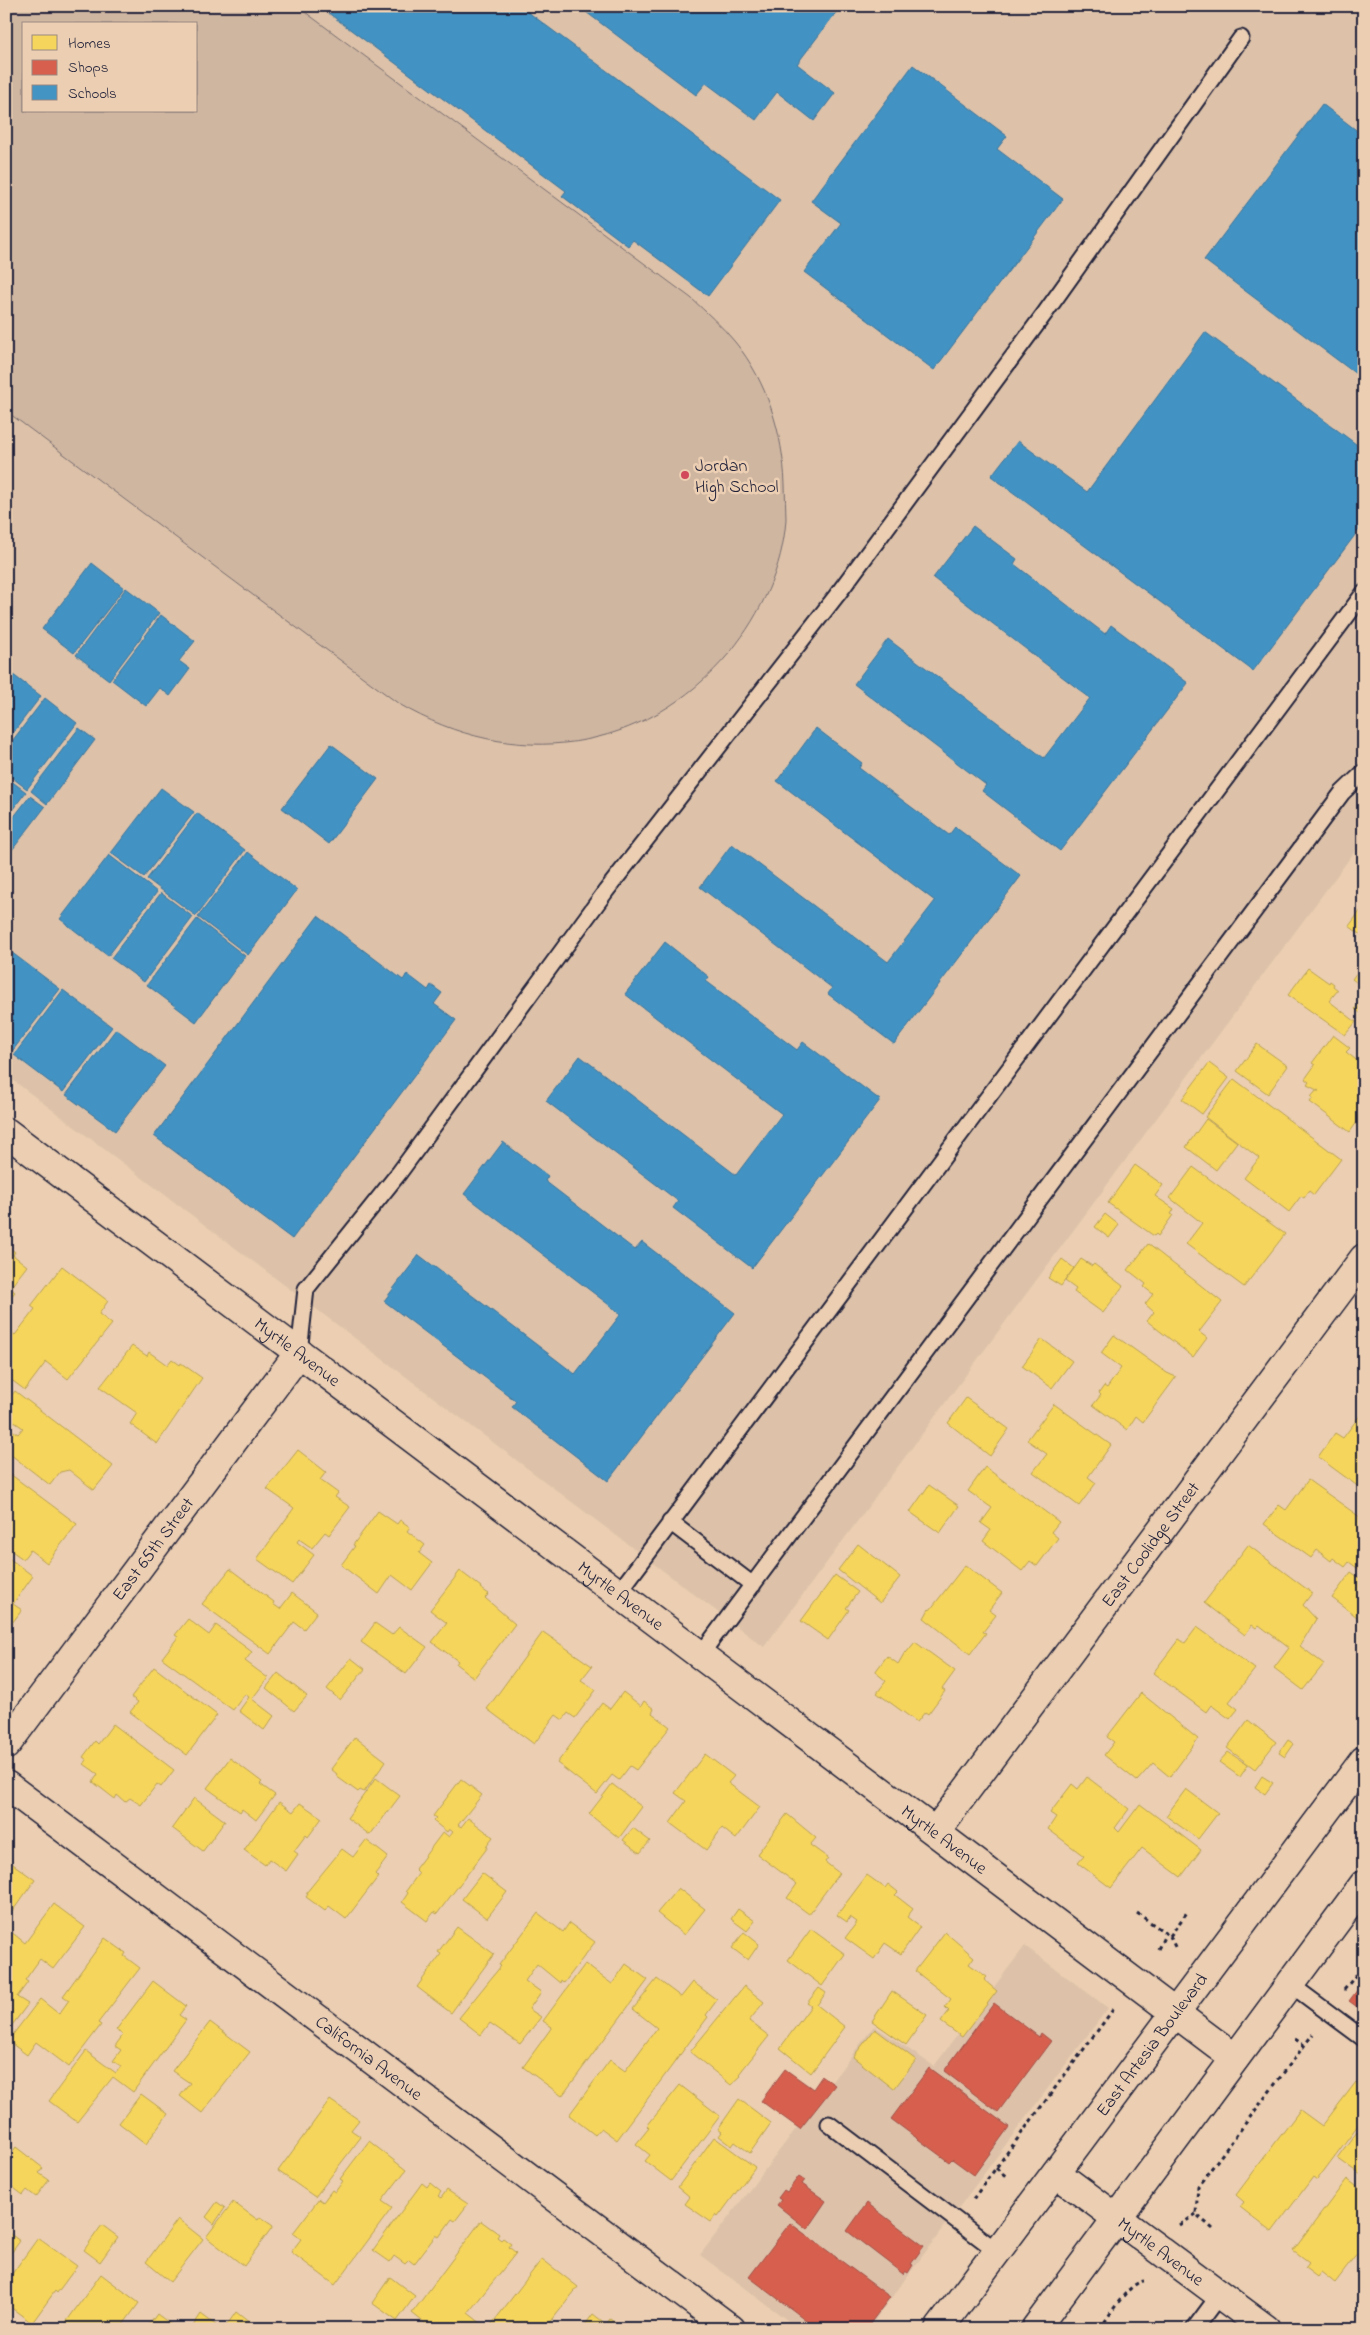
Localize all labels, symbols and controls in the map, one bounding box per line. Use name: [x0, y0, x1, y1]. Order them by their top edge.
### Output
legend: [22, 22, 198, 112]
text: Homes: [68, 33, 111, 55]
text: Shops: [68, 57, 108, 79]
text: Schools: [68, 83, 117, 105]
place label: Jordan High School: [695, 454, 778, 502]
marker: Jordan High School: [679, 469, 691, 481]
street label: Myrtle Avenue: [248, 1312, 346, 1395]
street label: East Coolidge Street: [1096, 1477, 1207, 1614]
street label: East 65th Street: [107, 1493, 202, 1607]
street label: Myrtle Avenue: [571, 1556, 669, 1639]
street label: Myrtle Avenue: [895, 1800, 993, 1882]
street label: East Artesia Boulevard: [1091, 1969, 1215, 2123]
street label: California Avenue: [309, 2010, 428, 2109]
street label: Myrtle Avenue: [1111, 2212, 1209, 2294]

